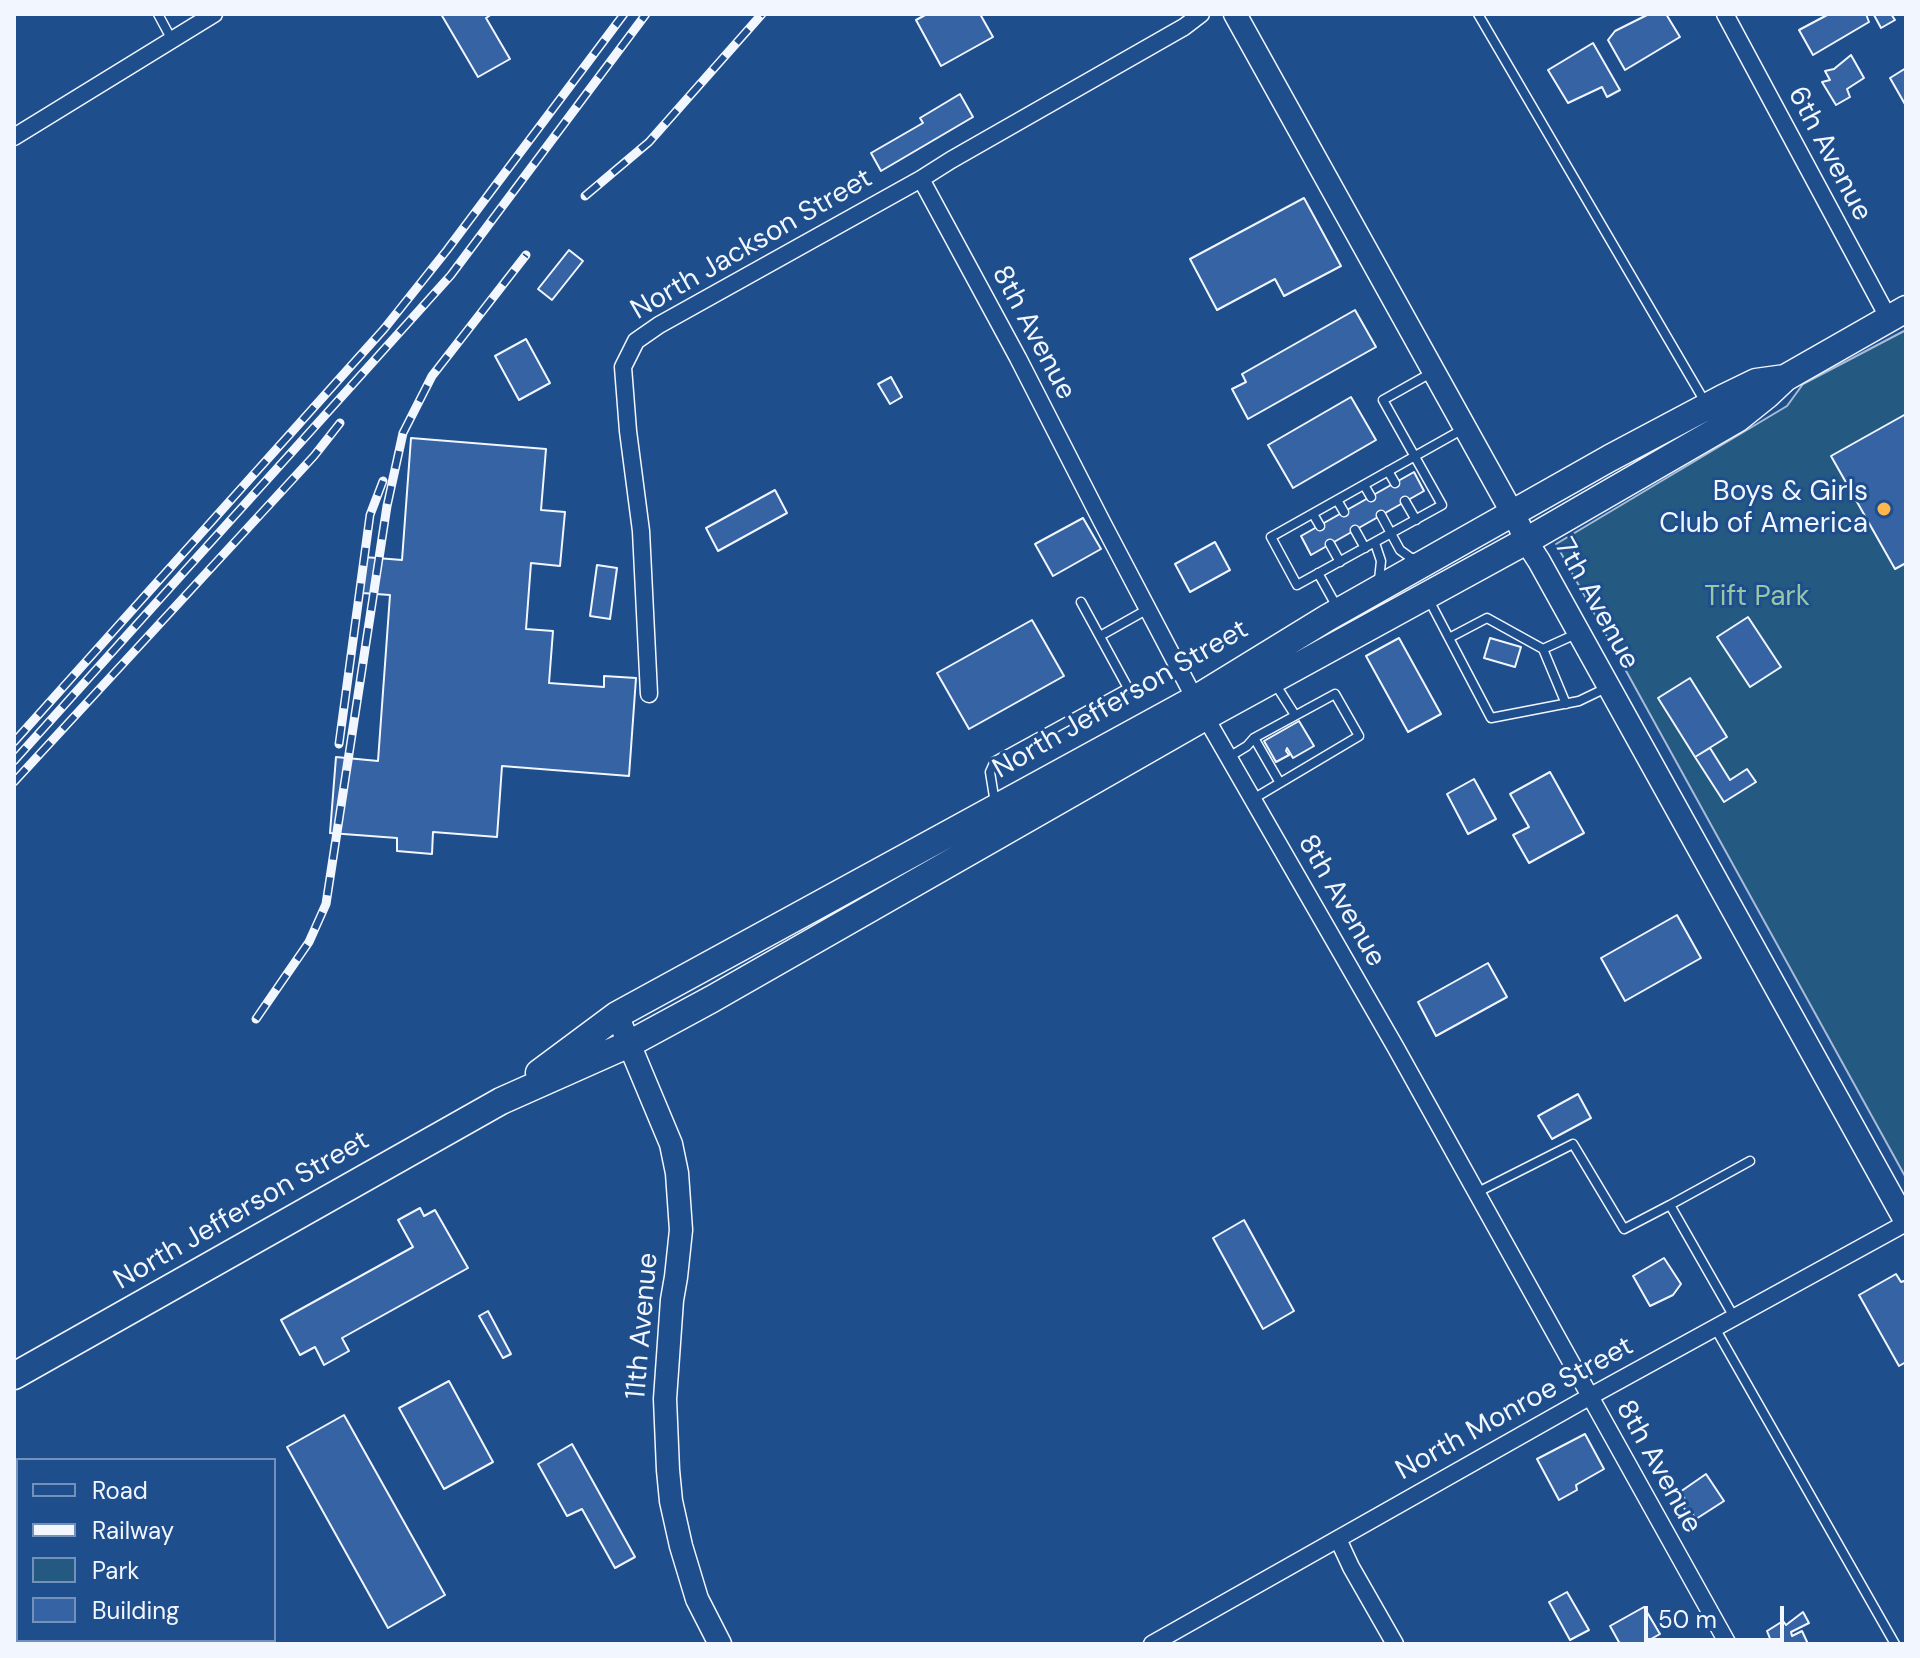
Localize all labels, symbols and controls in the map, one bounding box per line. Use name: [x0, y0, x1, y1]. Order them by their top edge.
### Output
street label: 6th Avenue: [1780, 81, 1878, 227]
street label: North Jackson Street: [625, 162, 879, 328]
street label: 8th Avenue: [984, 260, 1082, 406]
place label: Boys & Girls Club of America: [1659, 476, 1868, 542]
marker: Boys & Girls Club of America: [1875, 500, 1893, 518]
street label: 7th Avenue: [1546, 533, 1646, 675]
park label: Tift Park: [1704, 581, 1810, 615]
street label: North Jefferson Street: [987, 613, 1255, 787]
street label: 8th Avenue: [1290, 829, 1392, 973]
street label: North Jefferson Street: [108, 1124, 376, 1298]
street label: 11th Avenue: [620, 1251, 666, 1401]
street label: North Monroe Street: [1390, 1330, 1640, 1488]
street label: 8th Avenue: [1608, 1395, 1708, 1539]
legend: [16, 1458, 276, 1642]
text: Road: [92, 1475, 148, 1506]
text: Railway: [92, 1515, 174, 1546]
text: Park: [92, 1555, 139, 1586]
scale bar: [1648, 1590, 1788, 1640]
text: Building: [92, 1595, 179, 1626]
text: 50 m: [1658, 1604, 1717, 1635]

